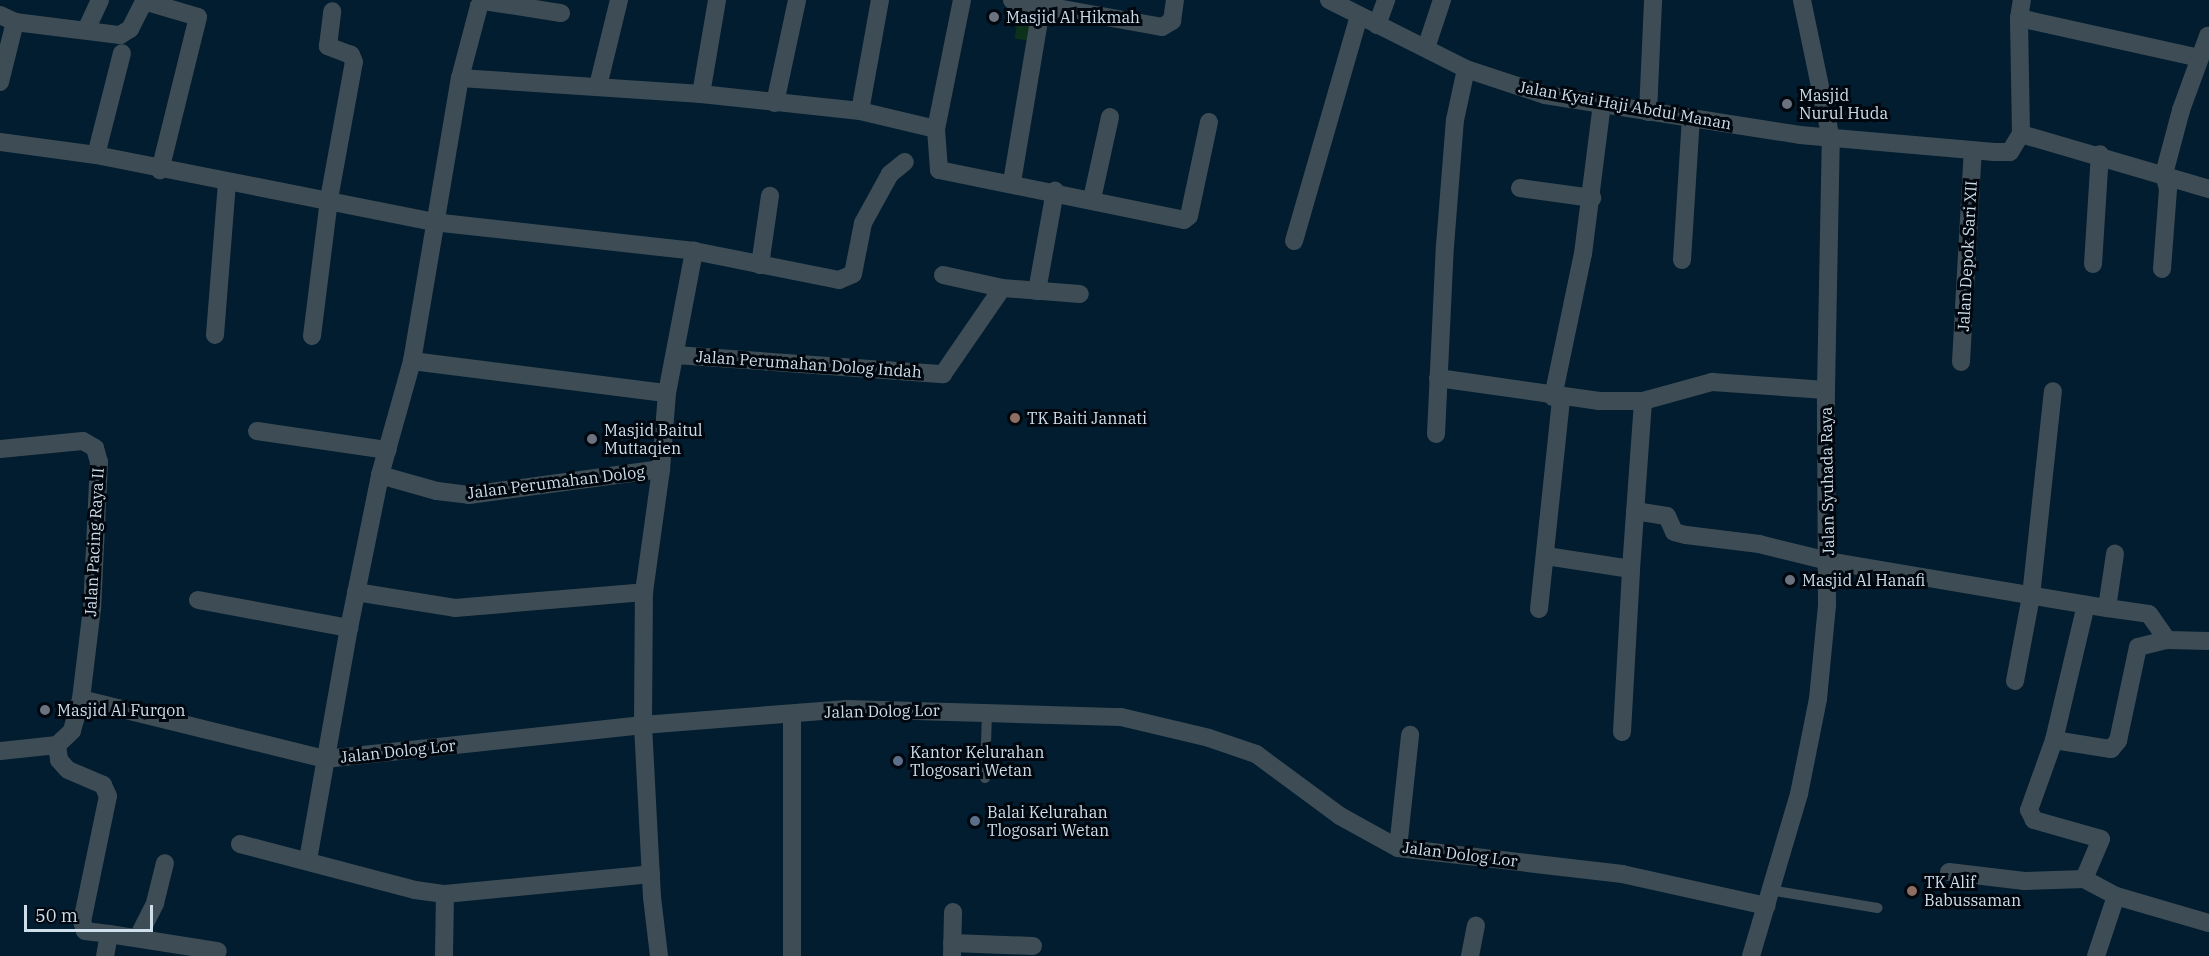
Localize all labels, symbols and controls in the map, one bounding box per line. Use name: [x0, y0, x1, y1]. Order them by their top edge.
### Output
place label: Masjid Al Hikmah: [1006, 7, 1140, 27]
marker: Masjid Al Hikmah: [987, 10, 1001, 24]
street label: Jalan Kyai Haji Abdul Manan: [1517, 77, 1733, 133]
place label: Masjid Nurul Huda: [1799, 85, 1888, 123]
marker: Masjid Nurul Huda: [1780, 97, 1794, 111]
street label: Jalan Depok Sari XII: [1953, 180, 1981, 332]
street label: Jalan Perumahan Dolog Indah: [695, 347, 923, 381]
street label: Jalan Syuhada Raya: [1816, 407, 1838, 555]
place label: TK Baiti Jannati: [1027, 408, 1147, 428]
marker: TK Baiti Jannati: [1008, 411, 1022, 425]
place label: Masjid Baitul Muttaqien: [604, 420, 703, 458]
marker: Masjid Baitul Muttaqien: [585, 432, 599, 446]
street label: Jalan Perumahan Dolog: [466, 462, 646, 502]
street label: Jalan Pacing Raya II: [81, 467, 107, 617]
place label: Masjid Al Hanafi: [1802, 570, 1925, 590]
marker: Masjid Al Hanafi: [1783, 573, 1797, 587]
place label: Masjid Al Furqon: [57, 700, 186, 720]
street label: Jalan Dolog Lor: [824, 700, 940, 722]
marker: Masjid Al Furqon: [38, 703, 52, 717]
street label: Jalan Dolog Lor: [340, 735, 456, 767]
place label: Kantor Kelurahan Tlogosari Wetan: [910, 742, 1044, 780]
marker: Kantor Kelurahan Tlogosari Wetan: [891, 754, 905, 768]
place label: Balai Kelurahan Tlogosari Wetan: [987, 802, 1109, 840]
marker: Balai Kelurahan Tlogosari Wetan: [968, 814, 982, 828]
street label: Jalan Dolog Lor: [1401, 837, 1519, 871]
place label: TK Alif Babussaman: [1924, 872, 2021, 910]
marker: TK Alif Babussaman: [1905, 884, 1919, 898]
scale bar: [27, 893, 156, 931]
text: 50 m: [35, 904, 78, 927]

